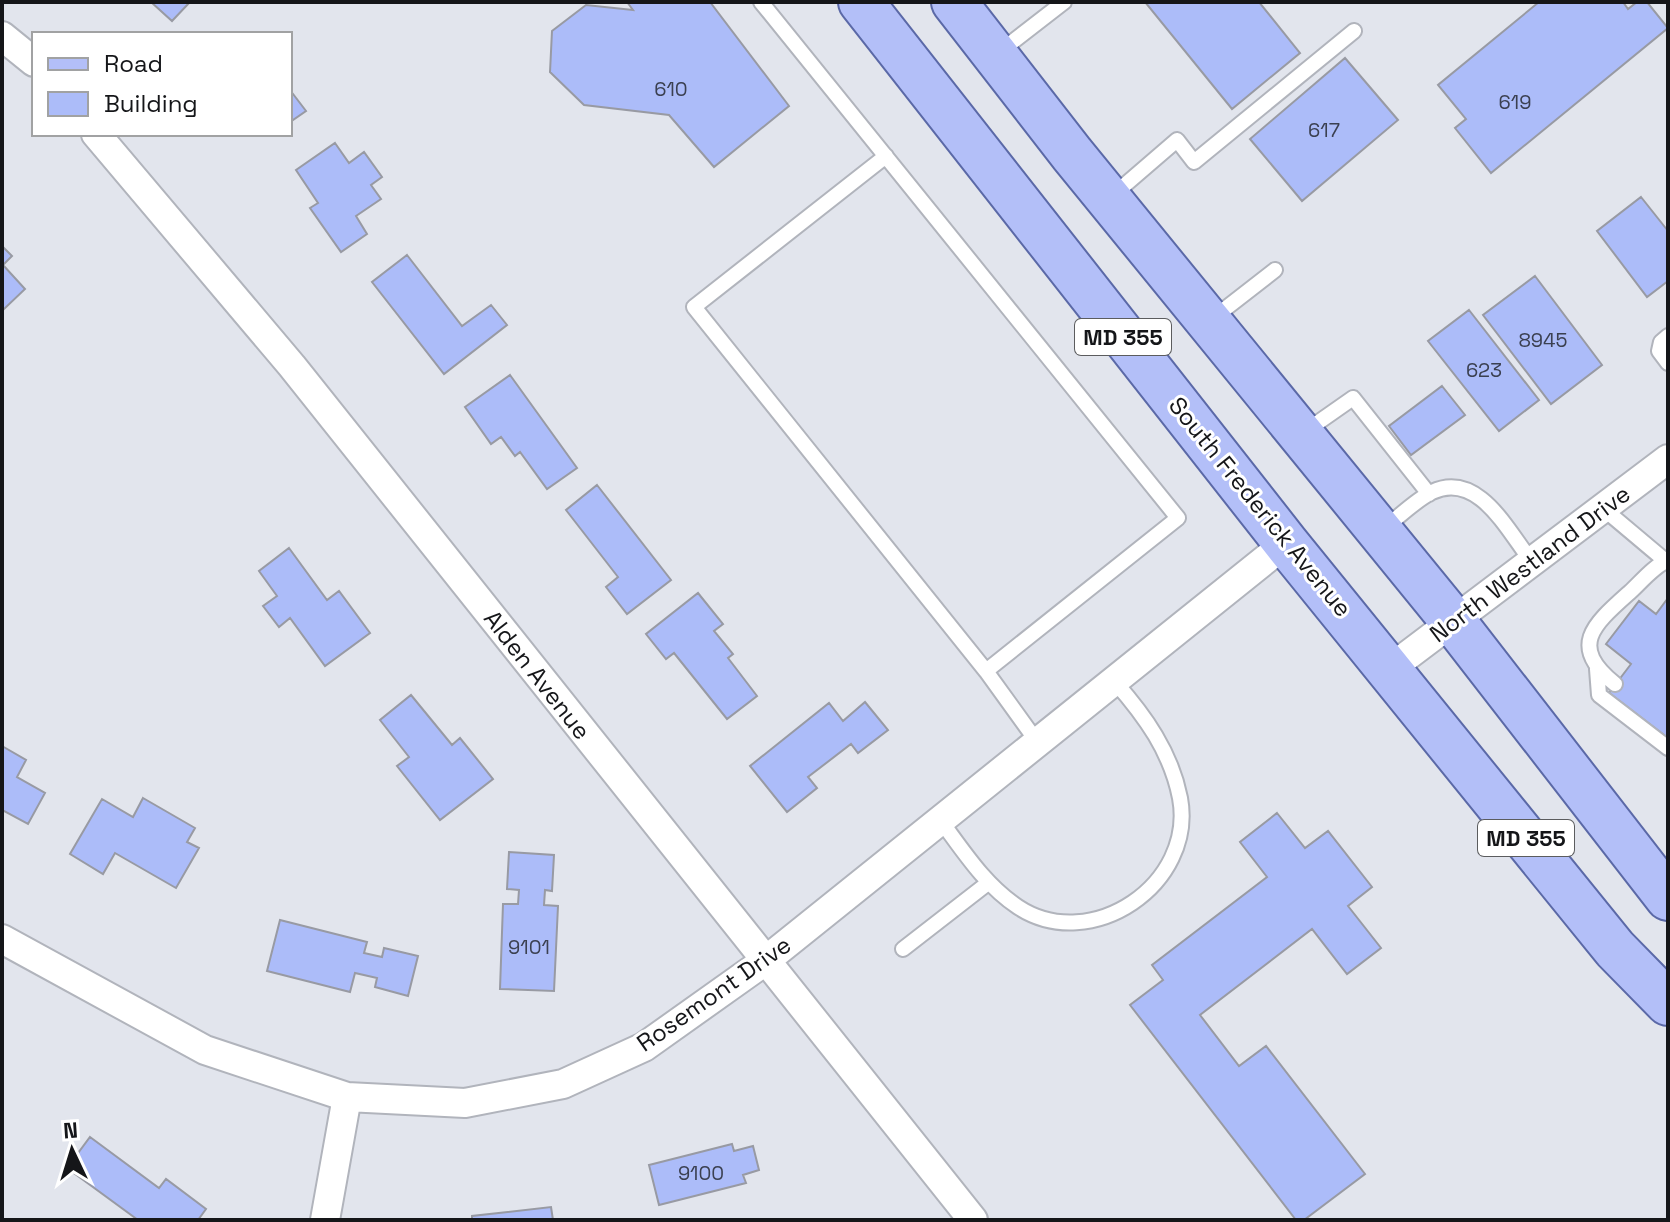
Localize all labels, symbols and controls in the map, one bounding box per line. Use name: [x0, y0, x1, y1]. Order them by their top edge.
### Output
legend: [32, 32, 292, 136]
text: Road: [104, 48, 163, 79]
house number: 610: [654, 76, 688, 102]
text: Building: [104, 88, 198, 119]
house number: 619: [1499, 89, 1531, 115]
house number: 617: [1308, 117, 1340, 143]
road number: MD 355: [1075, 319, 1171, 355]
house number: 8945: [1518, 327, 1568, 353]
house number: 623: [1466, 357, 1502, 383]
street label: South Frederick Avenue: [1162, 390, 1359, 623]
street label: North Westland Drive: [1423, 478, 1636, 649]
street label: Alden Avenue: [477, 604, 598, 746]
road number: MD 355: [1478, 820, 1574, 856]
street label: Rosemont Drive: [631, 929, 797, 1058]
house number: 9101: [508, 934, 550, 960]
north arrow: [32, 1110, 112, 1190]
text: N: [62, 1116, 79, 1145]
house number: 9100: [678, 1160, 724, 1186]

